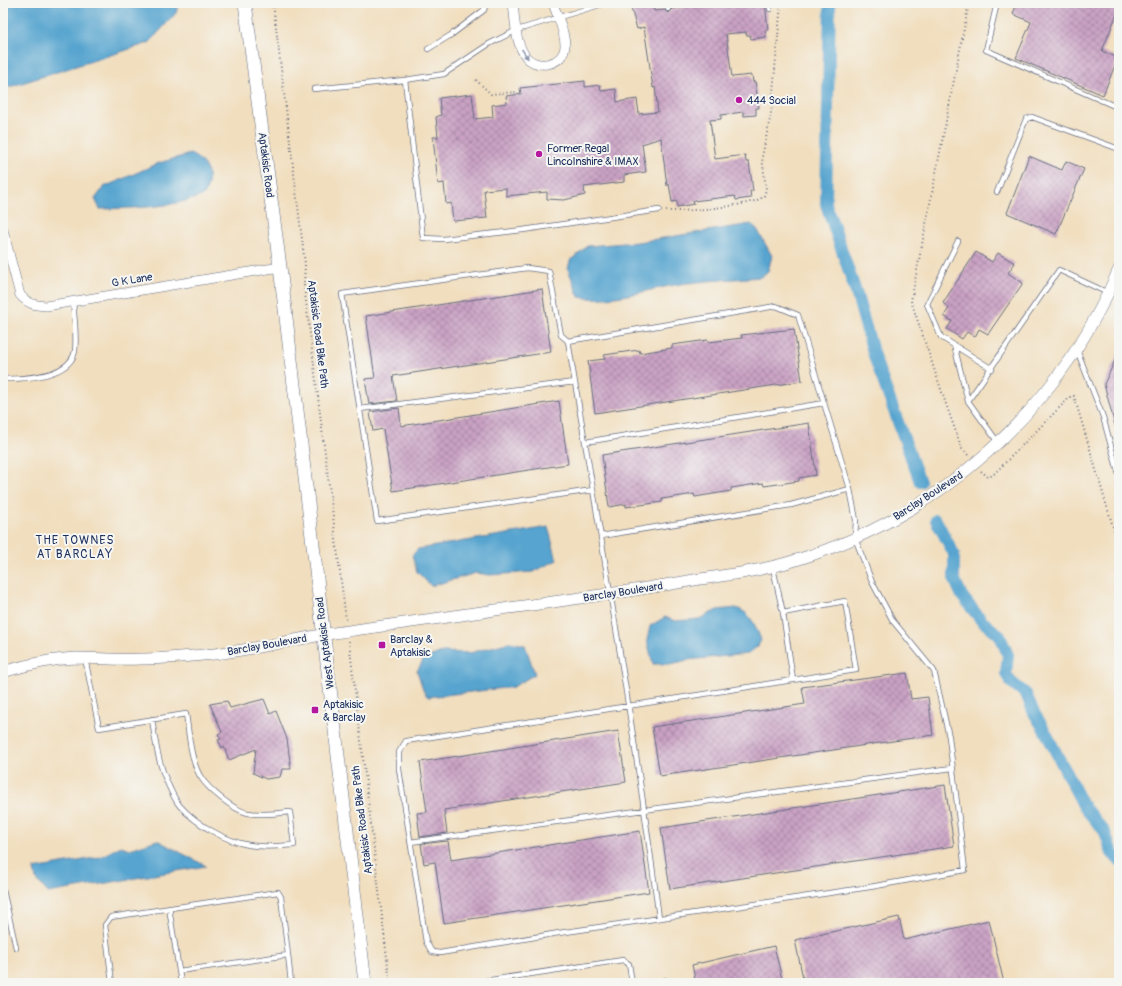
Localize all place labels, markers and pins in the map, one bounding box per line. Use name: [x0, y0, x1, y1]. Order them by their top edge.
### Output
place label: 444 Social: [747, 94, 796, 107]
marker: 444 Social: [734, 95, 744, 105]
place label: Former Regal Lincolnshire & IMAX: [547, 142, 639, 168]
marker: Former Regal Lincolnshire & IMAX: [534, 149, 544, 159]
place label: Barclay & Aptakisic: [390, 633, 433, 659]
marker: Barclay & Aptakisic: [377, 640, 387, 650]
place label: Aptakisic & Barclay: [323, 698, 366, 724]
marker: Aptakisic & Barclay: [310, 705, 320, 715]

